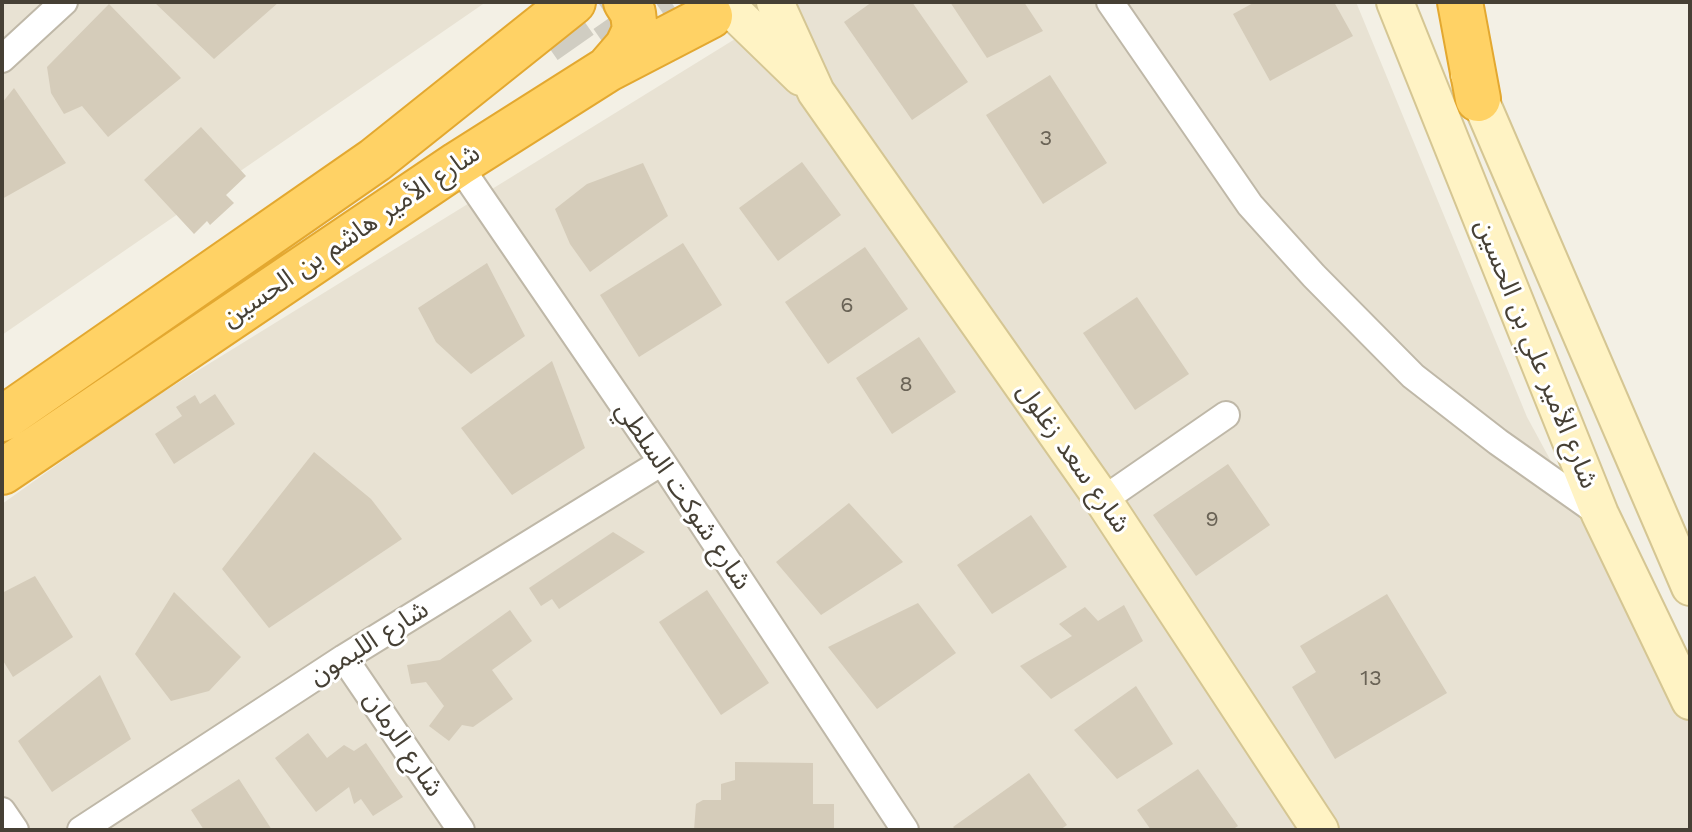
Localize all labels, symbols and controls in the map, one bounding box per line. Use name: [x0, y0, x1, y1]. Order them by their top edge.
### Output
house number: 3: [1040, 126, 1052, 152]
street label: شارع الأمير هاشم بن الحسين: [216, 138, 486, 334]
street label: شارع الأمير علي بن الحسين: [1468, 215, 1604, 493]
house number: 6: [840, 293, 854, 319]
house number: 8: [899, 372, 913, 398]
street label: شارع سعد زغلول: [1010, 377, 1136, 539]
street label: شارع شوكت السلطي: [608, 396, 758, 596]
house number: 9: [1205, 507, 1219, 533]
street label: شارع الليمون: [303, 594, 435, 692]
house number: 13: [1360, 666, 1382, 692]
street label: شارع الرمان: [356, 685, 450, 803]

